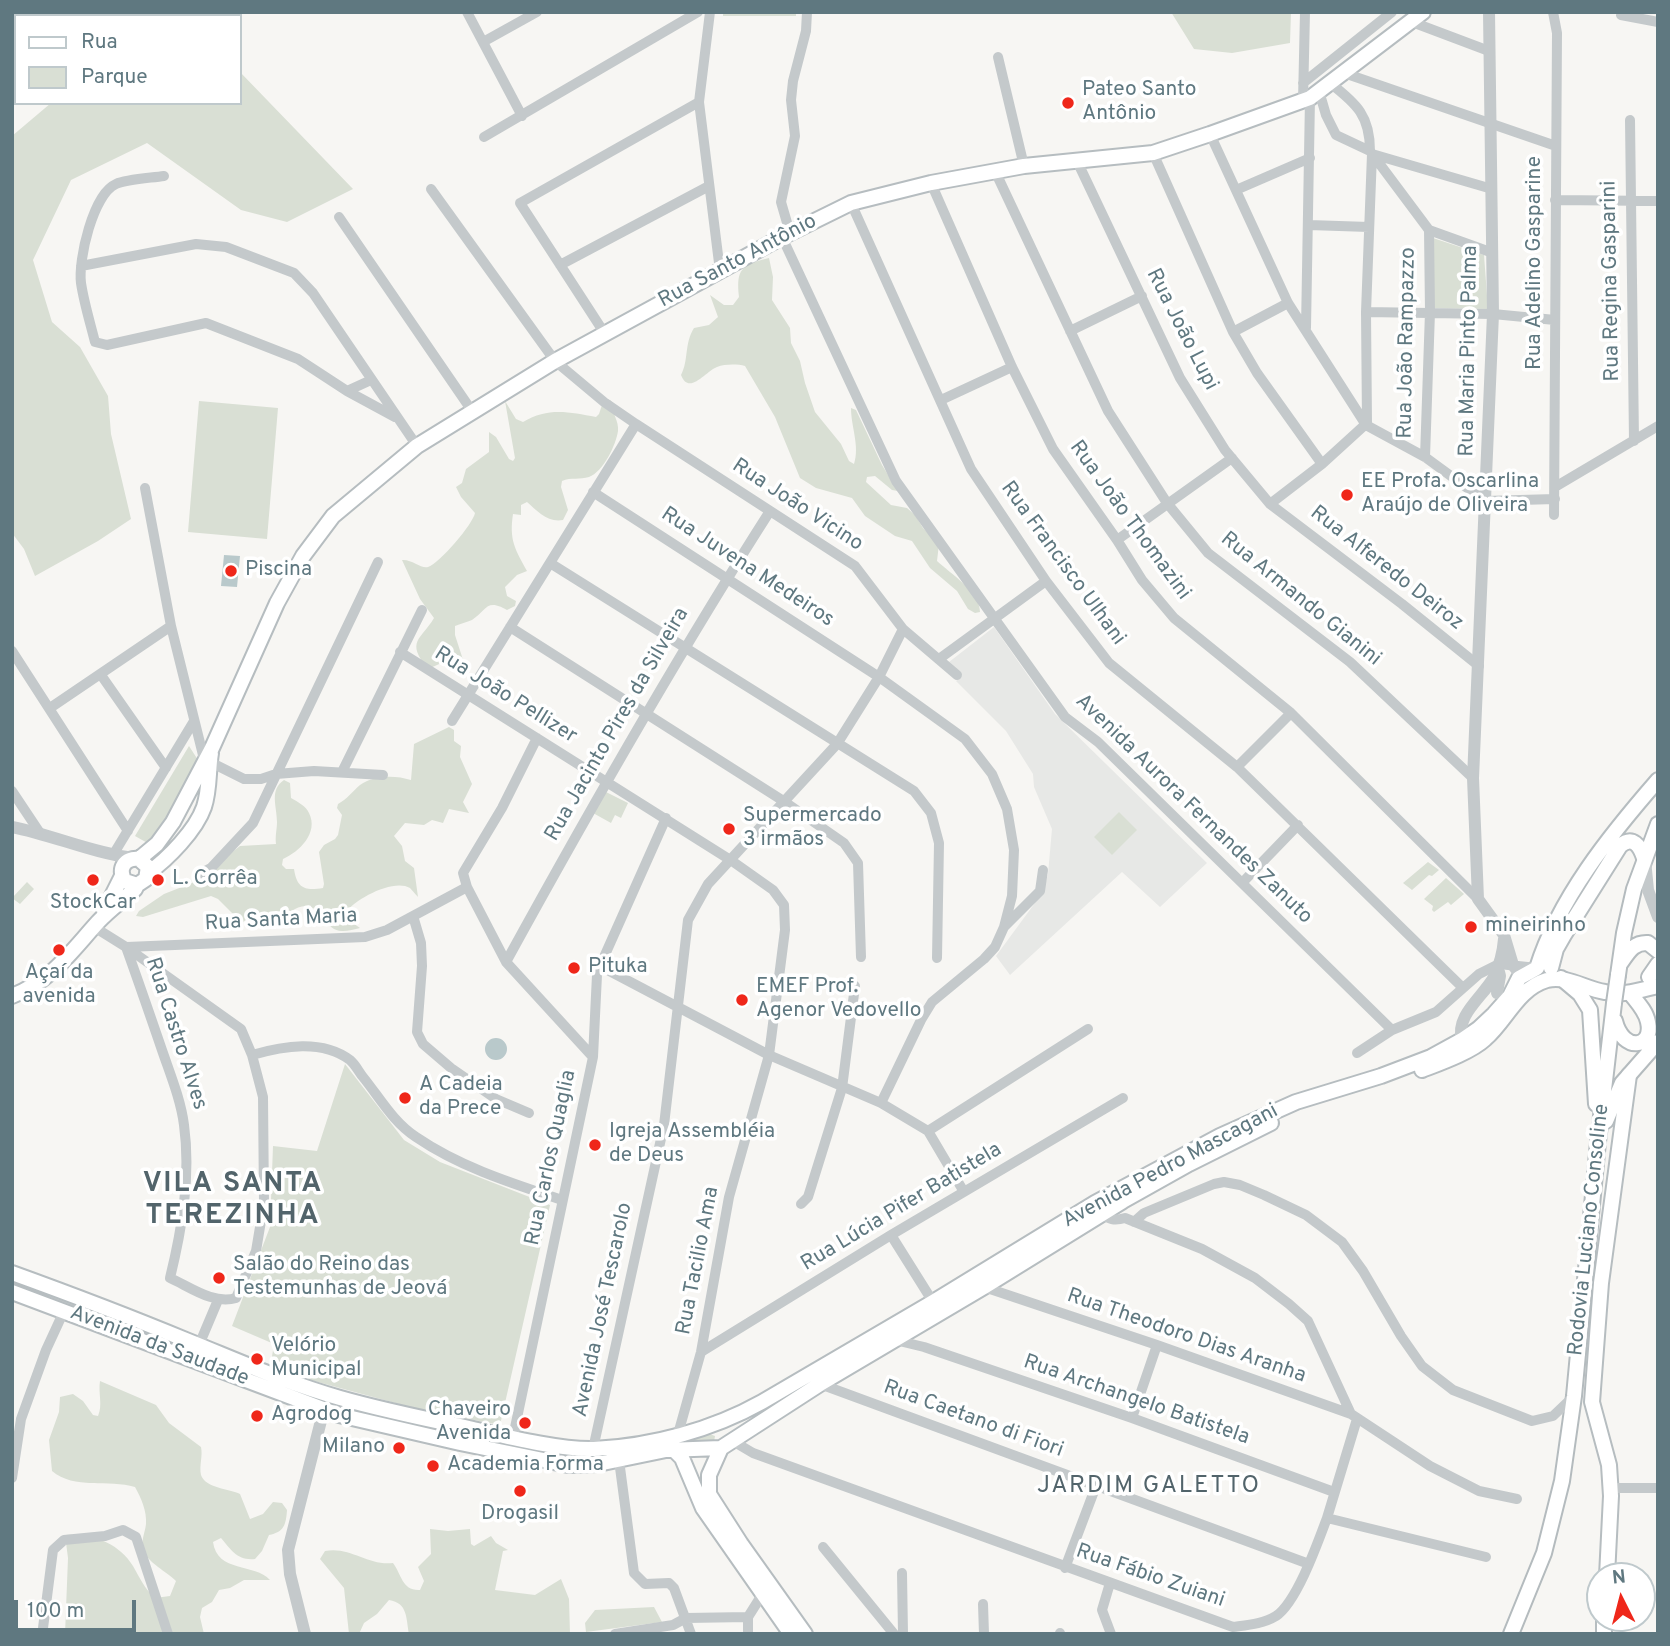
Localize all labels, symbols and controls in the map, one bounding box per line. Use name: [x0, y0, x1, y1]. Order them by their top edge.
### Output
legend: [14, 14, 242, 105]
text: Rua: [81, 29, 118, 56]
text: Parque: [81, 64, 148, 91]
place label: Pateo Santo Antônio: [1082, 78, 1196, 128]
marker: Pateo Santo Antônio: [1060, 95, 1076, 111]
street label: Rua Adelino Gasparine: [1523, 156, 1549, 370]
street label: Rua Regina Gasparini: [1598, 180, 1626, 382]
street label: Rua Santo Antônio: [655, 210, 821, 314]
street label: Rua Maria Pinto Palma: [1456, 245, 1484, 457]
street label: Rua João Rampazzo: [1394, 247, 1422, 439]
street label: Rua João Lupi: [1139, 265, 1223, 395]
street label: Rua João Thomazini: [1063, 437, 1195, 605]
street label: Rua João Vicino: [727, 454, 867, 558]
place label: EE Profa. Oscarlina Araújo de Oliveira: [1361, 470, 1539, 520]
street label: Rua Francisco Ulhani: [994, 477, 1130, 651]
marker: EE Profa. Oscarlina Araújo de Oliveira: [1339, 487, 1355, 503]
street label: Rua Alferedo Deiroz: [1304, 501, 1468, 637]
street label: Rua Juvena Medeiros: [656, 503, 838, 633]
street label: Rua Armando Gianini: [1215, 528, 1385, 672]
place label: Piscina: [245, 558, 312, 584]
marker: Piscina: [223, 563, 239, 579]
street label: Rua Jacinto Pires da Silveira: [541, 604, 695, 846]
street label: Rua João Pellizer: [429, 642, 581, 750]
street label: Avenida Aurora Fernandes Zanuto: [1069, 690, 1317, 930]
place label: Supermercado 3 irmãos: [743, 804, 882, 854]
marker: Supermercado 3 irmãos: [721, 821, 737, 837]
place label: L. Corrêa: [172, 867, 257, 893]
marker: StockCar: [85, 872, 101, 888]
marker: L. Corrêa: [150, 872, 166, 888]
place label: StockCar: [50, 891, 136, 917]
street label: Rua Santa Maria: [204, 904, 358, 938]
place label: mineirinho: [1485, 914, 1586, 940]
marker: mineirinho: [1463, 919, 1479, 935]
marker: Açaí da avenida: [51, 942, 67, 958]
street label: Rua Castro Alves: [139, 955, 211, 1113]
place label: Pituka: [588, 955, 647, 981]
marker: Pituka: [566, 960, 582, 976]
place label: Açaí da avenida: [22, 961, 96, 1011]
place label: EMEF Prof. Agenor Vedovello: [756, 975, 922, 1025]
marker: EMEF Prof. Agenor Vedovello: [734, 992, 750, 1008]
street label: Rua Carlos Quaglia: [521, 1068, 583, 1248]
place label: A Cadeia da Prece: [419, 1073, 503, 1123]
marker: A Cadeia da Prece: [397, 1090, 413, 1106]
street label: Avenida Pedro Mascagani: [1059, 1099, 1283, 1235]
street label: Rodovia Luciano Consoline: [1564, 1103, 1616, 1357]
place label: Igreja Assembléia de Deus: [609, 1120, 775, 1170]
marker: Igreja Assembléia de Deus: [587, 1137, 603, 1153]
street label: Rua Lúcia Pifer Batistela: [797, 1138, 1007, 1278]
district label: VILA SANTA TEREZINHA: [144, 1168, 322, 1234]
street label: Rua Tacilio Ama: [672, 1185, 726, 1337]
street label: Avenida José Tescarolo: [569, 1201, 639, 1419]
place label: Salão do Reino das Testemunhas de Jeová: [233, 1253, 447, 1303]
marker: Salão do Reino das Testemunhas de Jeová: [211, 1270, 227, 1286]
street label: Rua Theodoro Dias Aranha: [1063, 1284, 1309, 1390]
street label: Avenida da Saudade: [66, 1301, 252, 1393]
place label: Velório Municipal: [271, 1334, 362, 1384]
street label: Rua Archangelo Batistela: [1020, 1350, 1252, 1452]
marker: Velório Municipal: [249, 1351, 265, 1367]
street label: Rua Caetano di Fiori: [880, 1376, 1066, 1464]
place label: Chaveiro Avenida: [428, 1398, 511, 1448]
place label: Agrodog: [271, 1403, 352, 1429]
marker: Agrodog: [249, 1408, 265, 1424]
marker: Chaveiro Avenida: [517, 1415, 533, 1431]
place label: Milano: [322, 1435, 385, 1461]
marker: Milano: [391, 1440, 407, 1456]
place label: Academia Forma: [447, 1453, 604, 1479]
marker: Academia Forma: [425, 1458, 441, 1474]
district label: JARDIM GALETTO: [1039, 1473, 1259, 1501]
marker: Drogasil: [512, 1483, 528, 1499]
place label: Drogasil: [481, 1502, 559, 1528]
street label: Rua Fábio Zuiani: [1072, 1540, 1228, 1614]
north arrow: [1586, 1562, 1656, 1632]
text: N: [1611, 1565, 1627, 1591]
scale bar: [18, 1586, 140, 1630]
text: 100 m: [27, 1598, 84, 1625]

